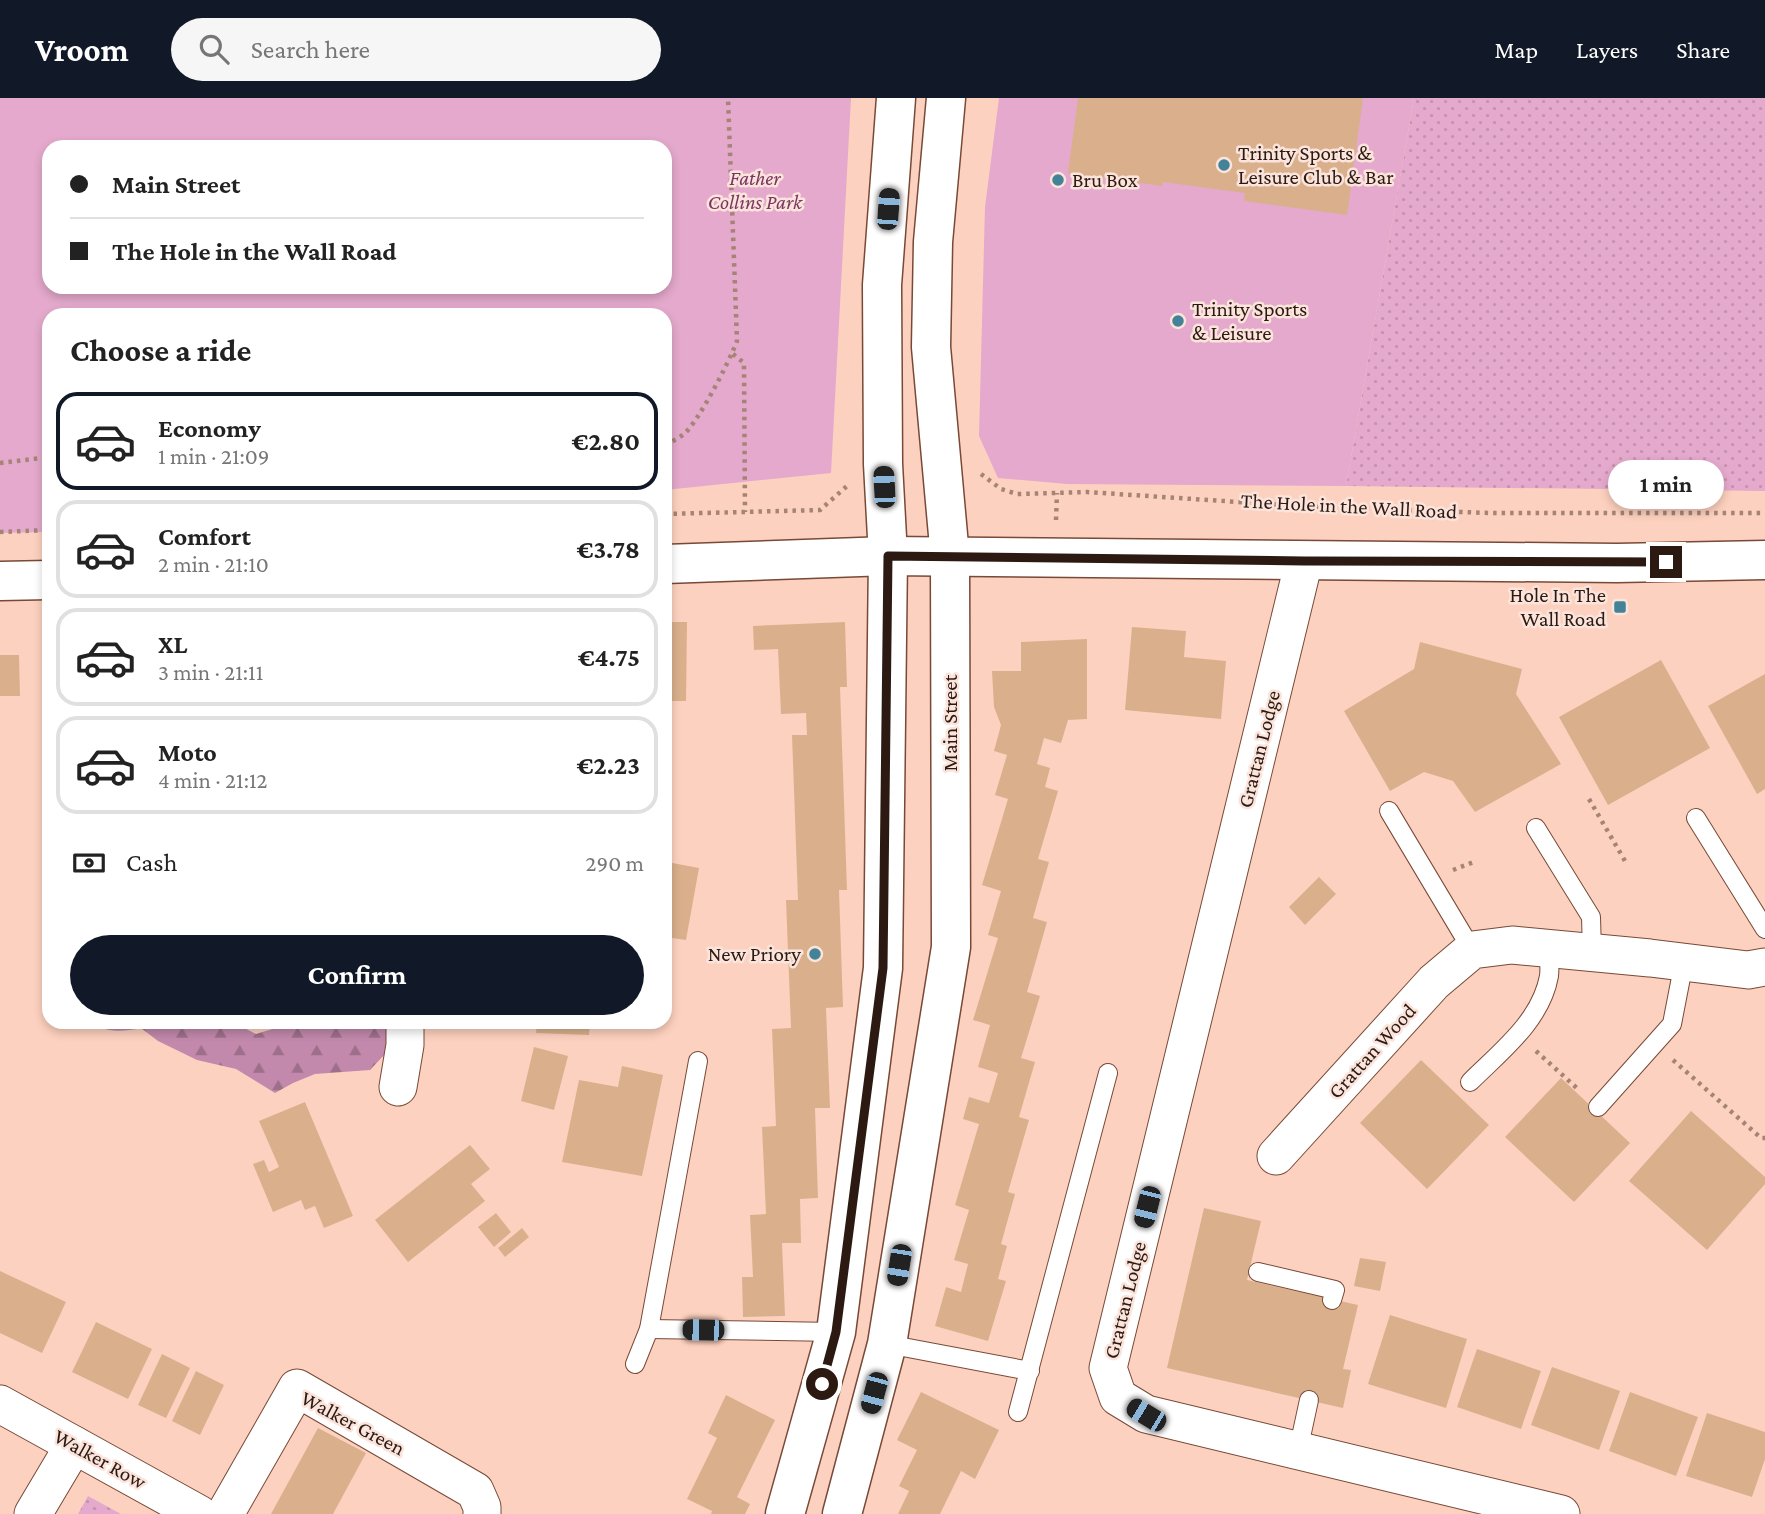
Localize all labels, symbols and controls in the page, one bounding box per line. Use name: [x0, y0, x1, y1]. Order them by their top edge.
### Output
search box: [171, 18, 661, 81]
icon: search: [195, 30, 233, 68]
text: Vroom: [35, 31, 129, 68]
text: Search here: [251, 35, 370, 64]
text: Map: [1494, 36, 1538, 63]
text: Layers: [1576, 36, 1638, 63]
text: Share: [1676, 36, 1730, 63]
place label: Trinity Sports & Leisure Club & Bar: [1238, 141, 1394, 189]
marker: Trinity Sports & Leisure Club & Bar: [1216, 157, 1232, 173]
park label: Father Collins Park: [708, 166, 803, 214]
place label: Bru Box: [1072, 168, 1138, 192]
text: Main Street: [112, 170, 240, 199]
marker: Bru Box: [1050, 172, 1066, 188]
car: [877, 187, 900, 231]
text: The Hole in the Wall Road: [112, 237, 397, 266]
place label: Trinity Sports & Leisure: [1192, 297, 1307, 345]
marker: Trinity Sports & Leisure: [1170, 313, 1186, 329]
text: Choose a ride: [70, 332, 251, 368]
icon: car: [74, 410, 137, 473]
text: Economy: [158, 414, 261, 443]
text: €2.80: [572, 427, 640, 456]
text: 1 min · 21:09: [158, 443, 270, 469]
callout: 1 min: [1608, 461, 1724, 510]
car: [873, 465, 896, 509]
text: 1 min: [1640, 471, 1692, 497]
street label: The Hole in the Wall Road: [1240, 488, 1458, 524]
icon: car: [74, 518, 137, 581]
text: Comfort: [158, 522, 251, 551]
text: €3.78: [576, 535, 640, 564]
route end: [1650, 546, 1682, 578]
text: 2 min · 21:10: [158, 551, 269, 577]
place label: Hole In The Wall Road: [1510, 583, 1606, 631]
marker: Hole In The Wall Road: [1612, 599, 1628, 615]
icon: car: [74, 626, 137, 689]
text: XL: [158, 630, 187, 659]
text: €4.75: [578, 643, 640, 672]
text: 3 min · 21:11: [158, 659, 263, 685]
street label: Main Street: [938, 673, 962, 772]
street label: Grattan Lodge: [1233, 688, 1285, 810]
icon: car: [74, 734, 137, 797]
text: Moto: [158, 738, 217, 767]
text: €2.23: [576, 751, 640, 780]
text: 4 min · 21:12: [158, 767, 268, 793]
icon: cash: [70, 844, 108, 882]
text: Cash: [126, 848, 177, 877]
text: 290 m: [586, 850, 644, 876]
button: Confirm: [70, 935, 644, 1015]
place label: New Priory: [708, 942, 801, 966]
marker: New Priory: [807, 946, 823, 962]
street label: Grattan Wood: [1323, 999, 1421, 1103]
car: [1132, 1184, 1163, 1230]
street label: Grattan Lodge: [1099, 1239, 1151, 1361]
car: [886, 1243, 913, 1287]
car: [682, 1319, 725, 1341]
route start: [806, 1368, 838, 1400]
car: [859, 1370, 890, 1416]
street label: Walker Green: [297, 1386, 409, 1460]
car: [1123, 1395, 1170, 1435]
street label: Walker Row: [50, 1424, 151, 1494]

